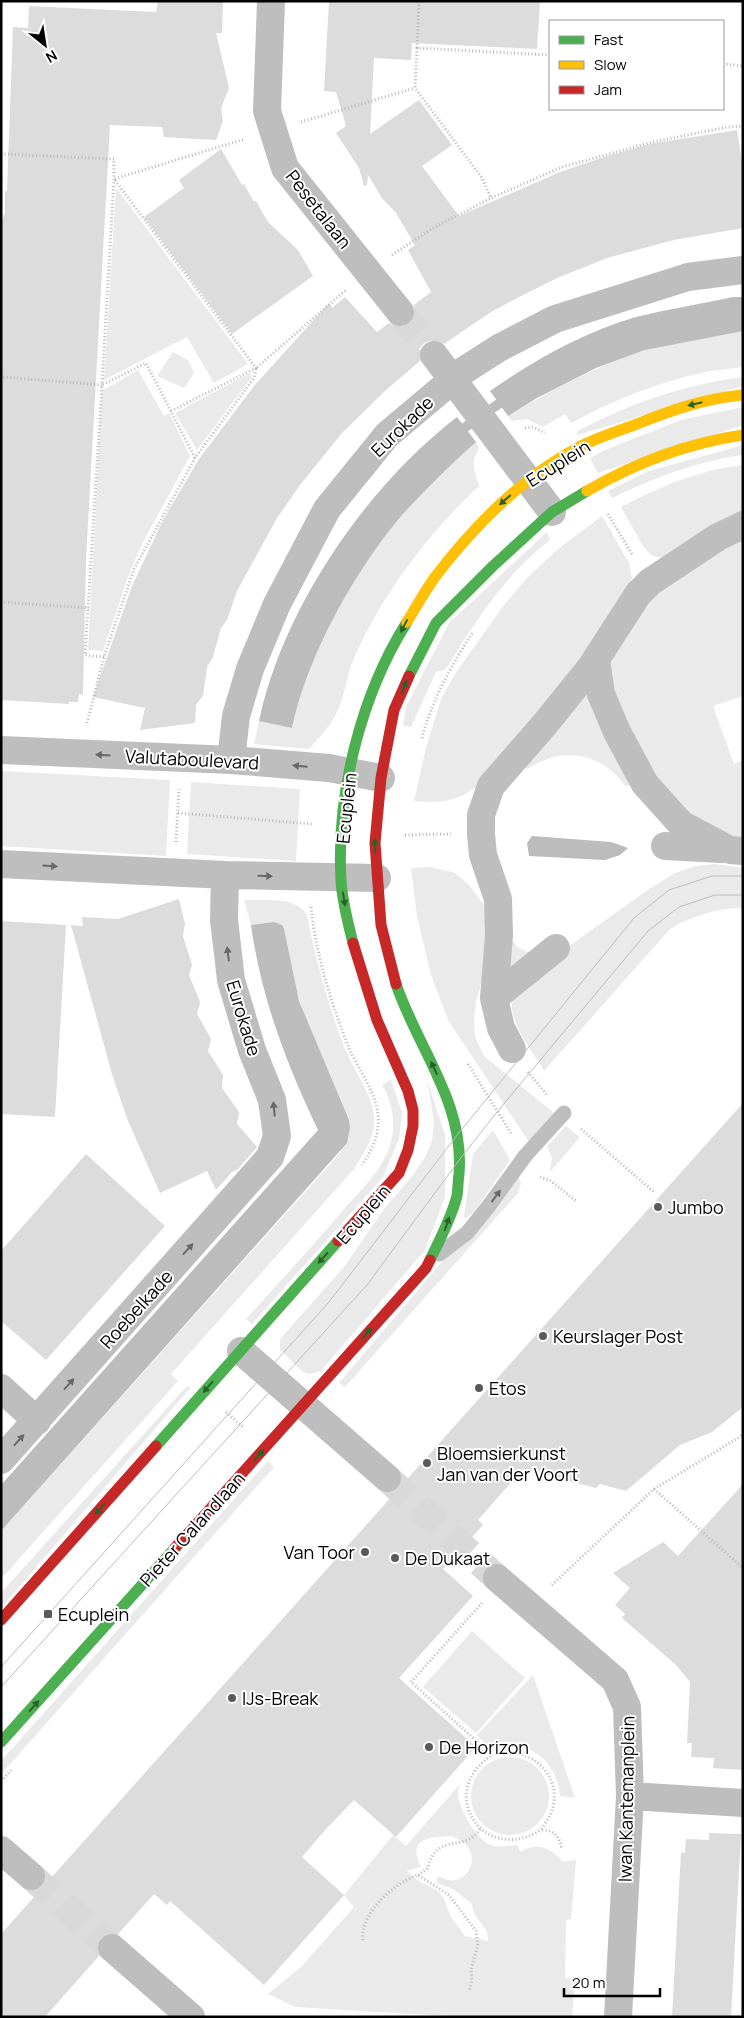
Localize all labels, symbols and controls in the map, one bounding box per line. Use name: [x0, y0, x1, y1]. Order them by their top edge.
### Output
north arrow: [20, 20, 70, 70]
legend: [549, 20, 724, 110]
text: Fast: [594, 29, 623, 50]
text: N: [43, 46, 61, 67]
text: Slow: [594, 54, 627, 75]
text: Jam: [594, 79, 622, 100]
street label: Pesetalaan: [281, 165, 357, 253]
street label: Eurokade: [366, 390, 438, 462]
one-way arrow: [687, 400, 703, 408]
street label: Ecuplein: [521, 434, 595, 492]
one-way arrow: [499, 495, 512, 506]
one-way arrow: [400, 619, 408, 634]
one-way arrow: [400, 679, 408, 694]
street label: Valutaboulevard: [124, 744, 260, 774]
one-way arrow: [95, 750, 111, 758]
one-way arrow: [292, 761, 308, 769]
street label: Ecuplein: [330, 771, 362, 845]
one-way arrow: [371, 837, 379, 853]
one-way arrow: [42, 863, 58, 871]
one-way arrow: [257, 872, 273, 880]
one-way arrow: [341, 892, 349, 908]
one-way arrow: [224, 946, 232, 962]
street label: Eurokade: [221, 977, 267, 1059]
one-way arrow: [430, 1061, 438, 1075]
one-way arrow: [269, 1101, 277, 1117]
street label: Ecuplein: [331, 1179, 395, 1249]
one-way arrow: [491, 1189, 501, 1203]
place label: Jumbo: [668, 1195, 724, 1219]
marker: Jumbo: [652, 1201, 664, 1213]
one-way arrow: [443, 1216, 451, 1231]
one-way arrow: [182, 1244, 194, 1256]
one-way arrow: [318, 1252, 329, 1265]
street label: Roebelkade: [94, 1265, 178, 1353]
place label: Keurslager Post: [553, 1324, 683, 1348]
one-way arrow: [361, 1328, 373, 1340]
marker: Keurslager Post: [537, 1330, 549, 1342]
place label: Etos: [489, 1376, 526, 1400]
one-way arrow: [63, 1379, 75, 1391]
one-way arrow: [203, 1381, 214, 1394]
marker: Etos: [473, 1382, 485, 1394]
one-way arrow: [13, 1435, 25, 1447]
place label: Bloemsierkunst Jan van der Voort: [437, 1441, 579, 1486]
one-way arrow: [253, 1449, 265, 1461]
marker: Bloemsierkunst Jan van der Voort: [421, 1457, 433, 1469]
street label: Pieter Calandlaan: [134, 1467, 250, 1591]
one-way arrow: [95, 1502, 106, 1515]
place label: Van Toor: [284, 1540, 355, 1564]
marker: Van Toor: [359, 1546, 371, 1558]
place label: De Dukaat: [405, 1546, 490, 1570]
marker: De Dukaat: [389, 1552, 401, 1564]
place label: Ecuplein: [58, 1602, 129, 1626]
marker: Ecuplein: [42, 1608, 54, 1620]
place label: IJs-Break: [242, 1686, 319, 1710]
marker: IJs-Break: [226, 1692, 238, 1704]
one-way arrow: [28, 1700, 40, 1712]
street label: Iwan Kantemanplein: [613, 1716, 639, 1882]
place label: De Horizon: [439, 1735, 529, 1759]
marker: De Horizon: [423, 1741, 435, 1753]
scale bar: [564, 1966, 660, 1998]
text: 20 m: [572, 1972, 605, 1993]

